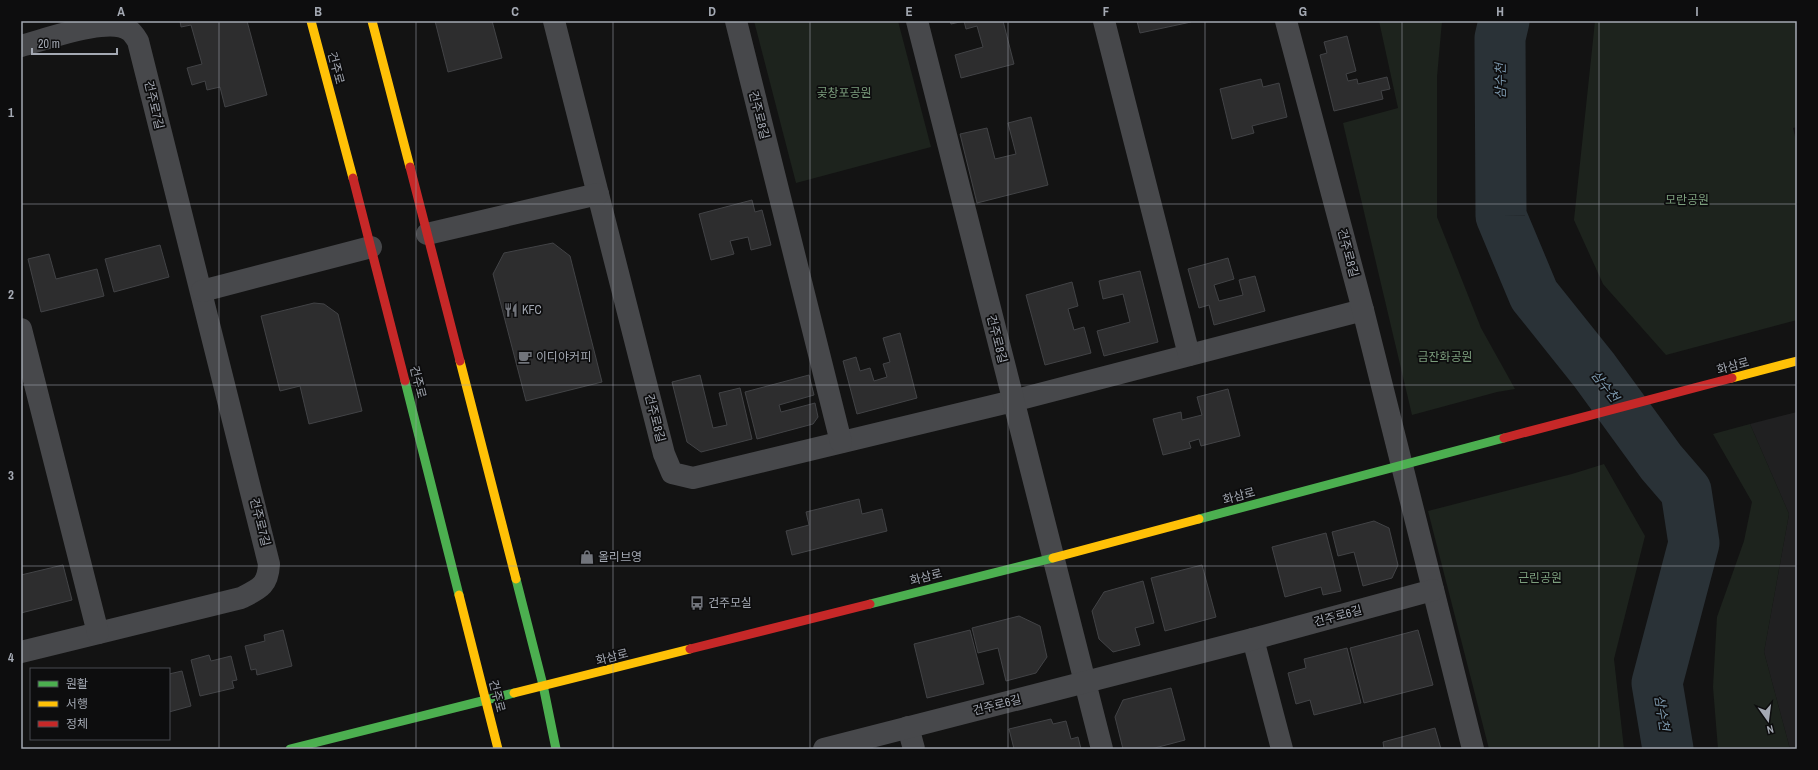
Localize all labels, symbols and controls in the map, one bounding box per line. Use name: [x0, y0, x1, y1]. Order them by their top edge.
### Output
text: A: [117, 3, 125, 20]
text: B: [314, 3, 322, 20]
text: C: [511, 3, 519, 20]
text: D: [708, 3, 716, 20]
text: E: [905, 3, 913, 20]
text: F: [1103, 3, 1110, 20]
text: G: [1299, 3, 1307, 20]
text: H: [1496, 3, 1504, 20]
text: I: [1696, 3, 1699, 20]
scale bar: [32, 30, 117, 56]
text: 20 m: [38, 36, 60, 52]
street label: 건주로: [324, 50, 348, 86]
water label: 삼수천: [1492, 62, 1509, 99]
street label: 건주로7길: [141, 79, 167, 131]
park label: 곶창포공원: [816, 85, 872, 101]
street label: 건주로8길: [745, 89, 773, 141]
text: 1: [8, 104, 14, 121]
park label: 모란공원: [1665, 192, 1709, 208]
street label: 건주로8길: [1334, 227, 1362, 279]
text: 2: [8, 286, 14, 303]
restaurant icon: KFC: [503, 302, 519, 318]
place label: KFC: [522, 302, 542, 318]
street label: 건주로8길: [983, 313, 1011, 365]
cafe icon: 이디야커피: [517, 349, 533, 365]
place label: 이디야커피: [536, 349, 591, 365]
park label: 금잔화공원: [1417, 349, 1473, 365]
street label: 화삼로: [1715, 354, 1751, 378]
street label: 건주로: [406, 364, 430, 400]
water label: 삼수천: [1587, 367, 1623, 406]
street label: 건주로8길: [641, 392, 669, 444]
text: 3: [8, 467, 14, 484]
street label: 화삼로: [1221, 484, 1257, 508]
street label: 건주로7길: [246, 496, 274, 548]
shop icon: 올리브영: [579, 549, 595, 565]
place label: 올리브영: [598, 549, 642, 565]
street label: 화삼로: [908, 565, 944, 589]
park label: 근린공원: [1518, 570, 1562, 586]
bus stop icon: 건주모실: [689, 595, 705, 611]
place label: 건주모실: [708, 595, 752, 611]
street label: 건주로6길: [1312, 602, 1364, 630]
street label: 화삼로: [594, 645, 630, 669]
text: 4: [8, 649, 14, 666]
legend: [30, 668, 170, 740]
text: 원활: [66, 676, 88, 692]
street label: 건주로: [485, 678, 509, 714]
street label: 건주로6길: [971, 691, 1023, 719]
water label: 삼수천: [1651, 694, 1673, 733]
text: 서행: [66, 696, 88, 712]
north arrow: [1748, 700, 1788, 740]
text: 정체: [66, 716, 88, 732]
text: N: [1766, 722, 1775, 737]

